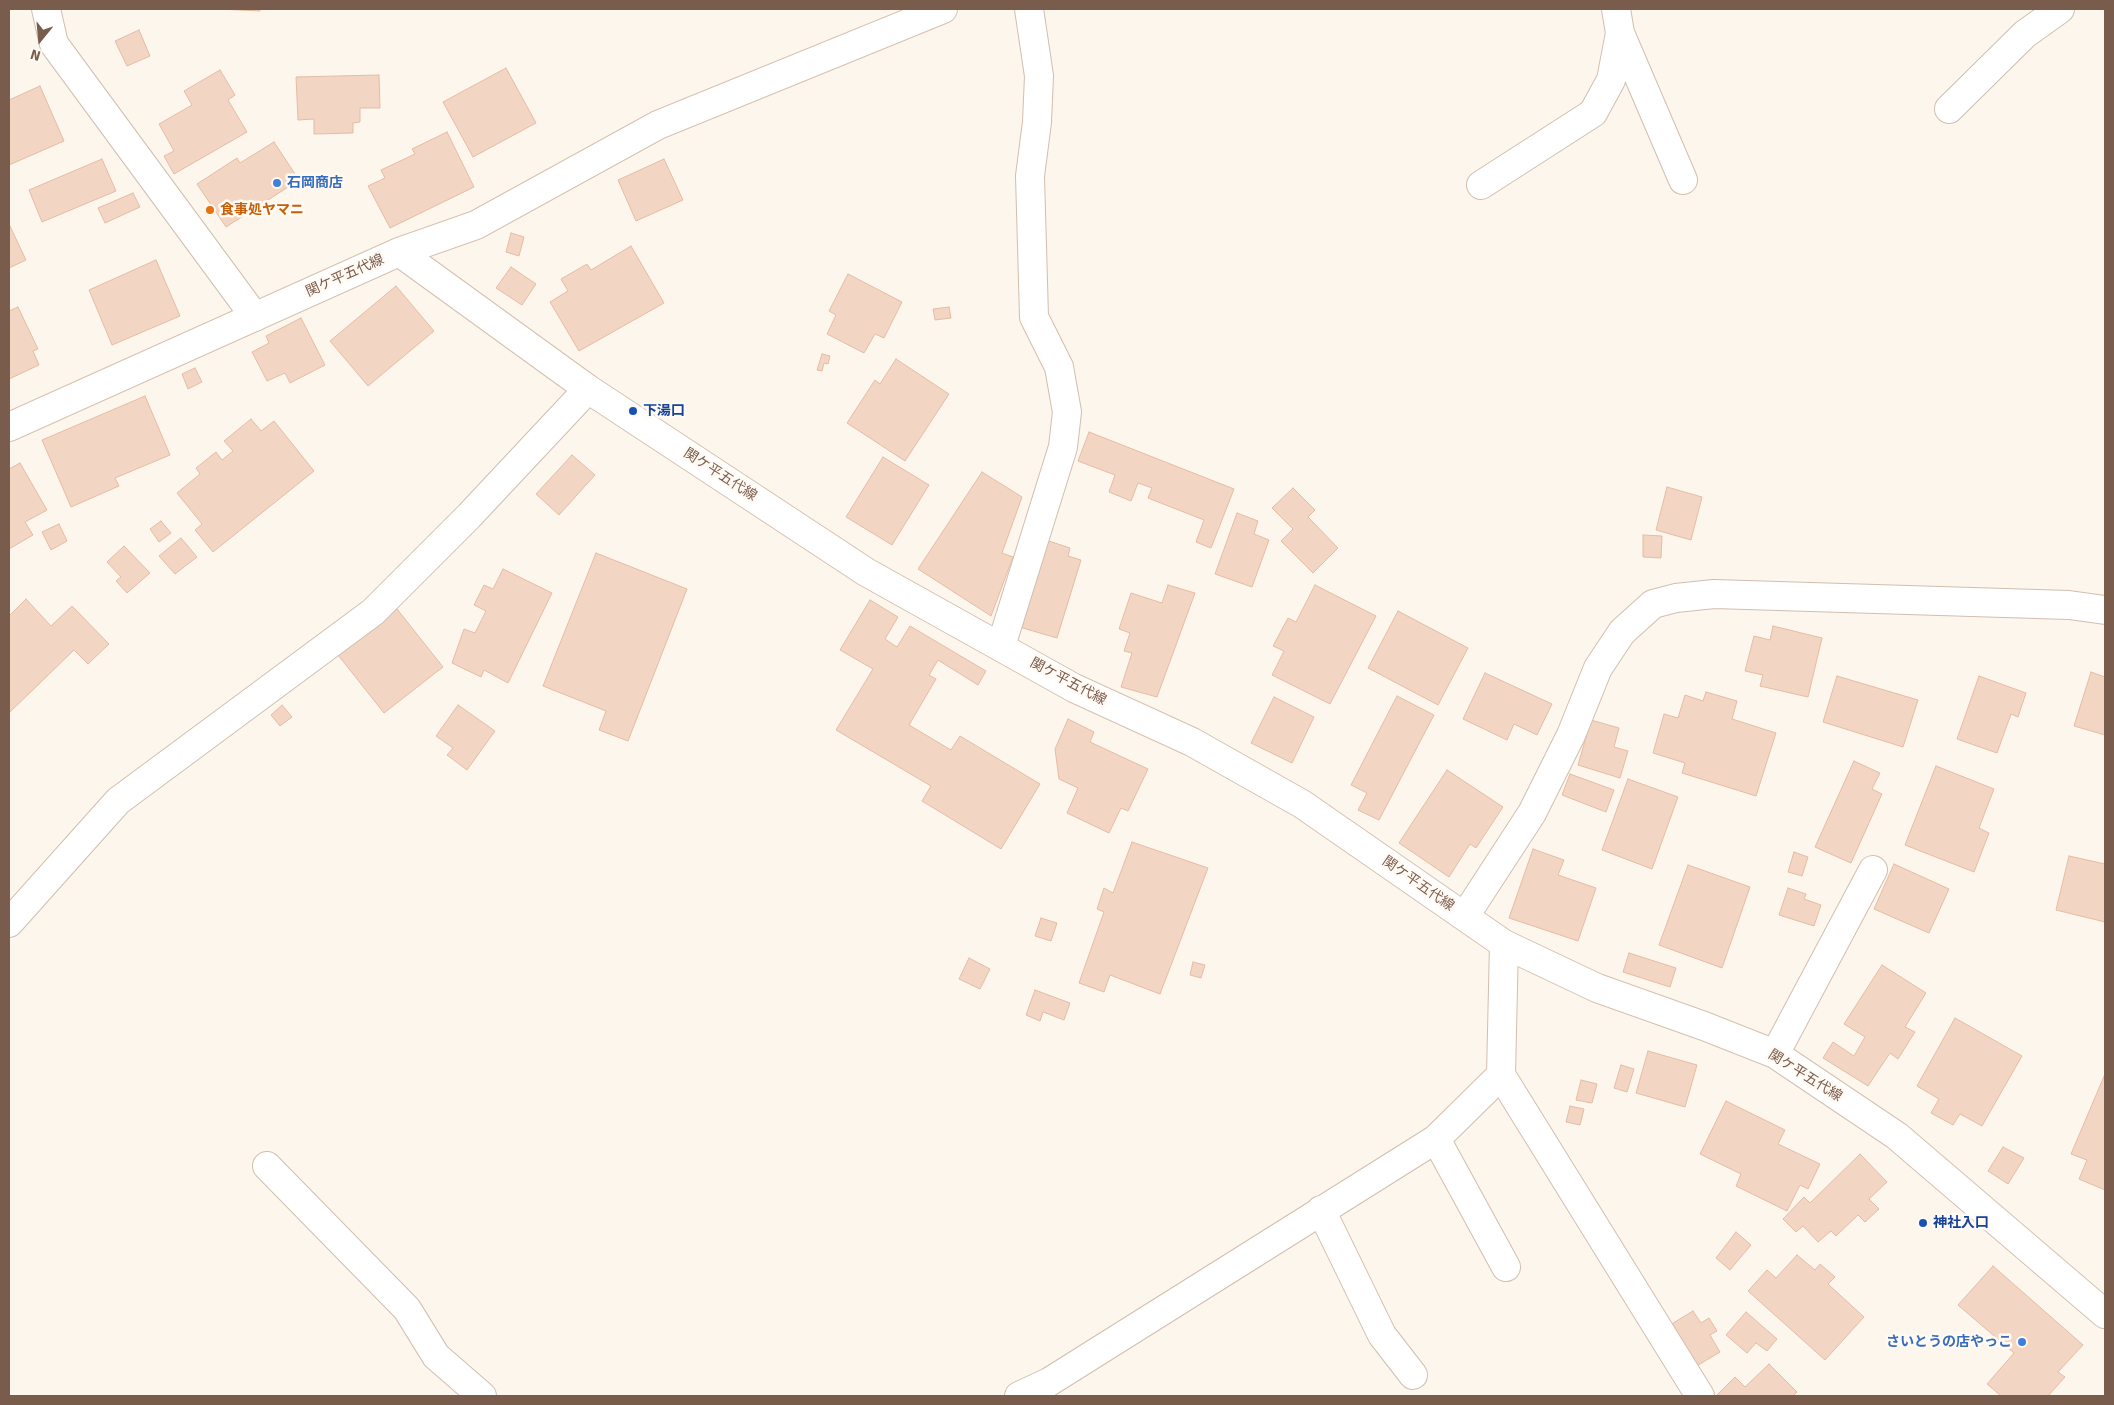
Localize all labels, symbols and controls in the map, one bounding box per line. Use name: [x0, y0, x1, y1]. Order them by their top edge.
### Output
north arrow: [15, 15, 65, 65]
text: N: [28, 45, 43, 64]
place label: 石岡商店: [287, 175, 343, 191]
marker: 石岡商店: [271, 177, 283, 189]
place label: 食事処ヤマニ: [220, 202, 304, 218]
marker: 食事処ヤマニ: [204, 204, 216, 216]
street label: 関ケ平五代線: [303, 251, 387, 301]
place label: 下湯口: [643, 403, 685, 419]
marker: 下湯口: [627, 405, 639, 417]
street label: 関ケ平五代線: [680, 445, 760, 505]
street label: 関ケ平五代線: [1027, 655, 1109, 709]
street label: 関ケ平五代線: [1379, 853, 1457, 915]
street label: 関ケ平五代線: [1765, 1047, 1845, 1105]
place label: 神社入口: [1933, 1215, 1989, 1231]
marker: 神社入口: [1917, 1217, 1929, 1229]
place label: さいとうの店やっこ: [1886, 1334, 2012, 1350]
marker: さいとうの店やっこ: [2016, 1336, 2028, 1348]

